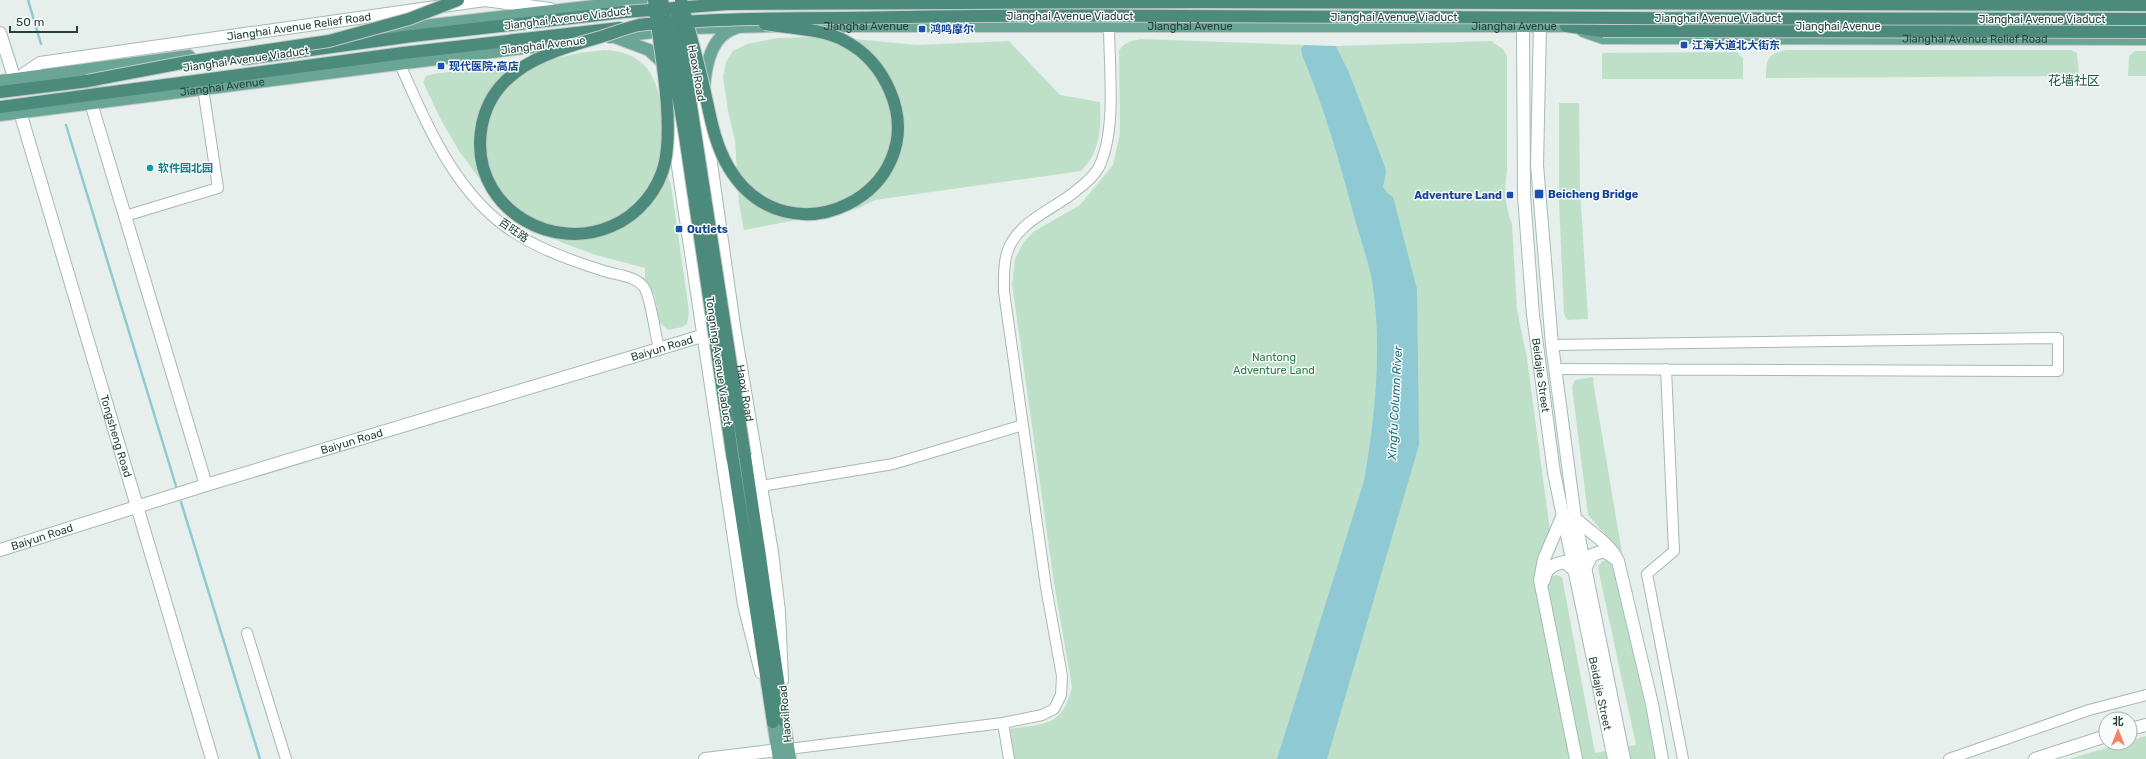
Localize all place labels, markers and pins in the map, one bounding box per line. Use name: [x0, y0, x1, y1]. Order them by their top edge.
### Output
place label: 鸿鸣摩尔: [930, 23, 974, 36]
marker: 鸿鸣摩尔: [917, 24, 927, 34]
place label: 江海大道北大街东: [1692, 39, 1780, 52]
marker: 江海大道北大街东: [1679, 40, 1689, 50]
place label: 现代医院·高店: [449, 60, 519, 73]
marker: 现代医院·高店: [436, 61, 446, 71]
place label: 软件园北园: [158, 162, 213, 175]
marker: 软件园北园: [145, 163, 155, 173]
marker: Beicheng Bridge: [1533, 188, 1545, 200]
place label: Beicheng Bridge: [1548, 188, 1639, 201]
place label: Adventure Land: [1414, 189, 1502, 202]
marker: Adventure Land: [1505, 190, 1515, 200]
place label: Outlets: [687, 223, 728, 236]
marker: Outlets: [674, 224, 684, 234]

